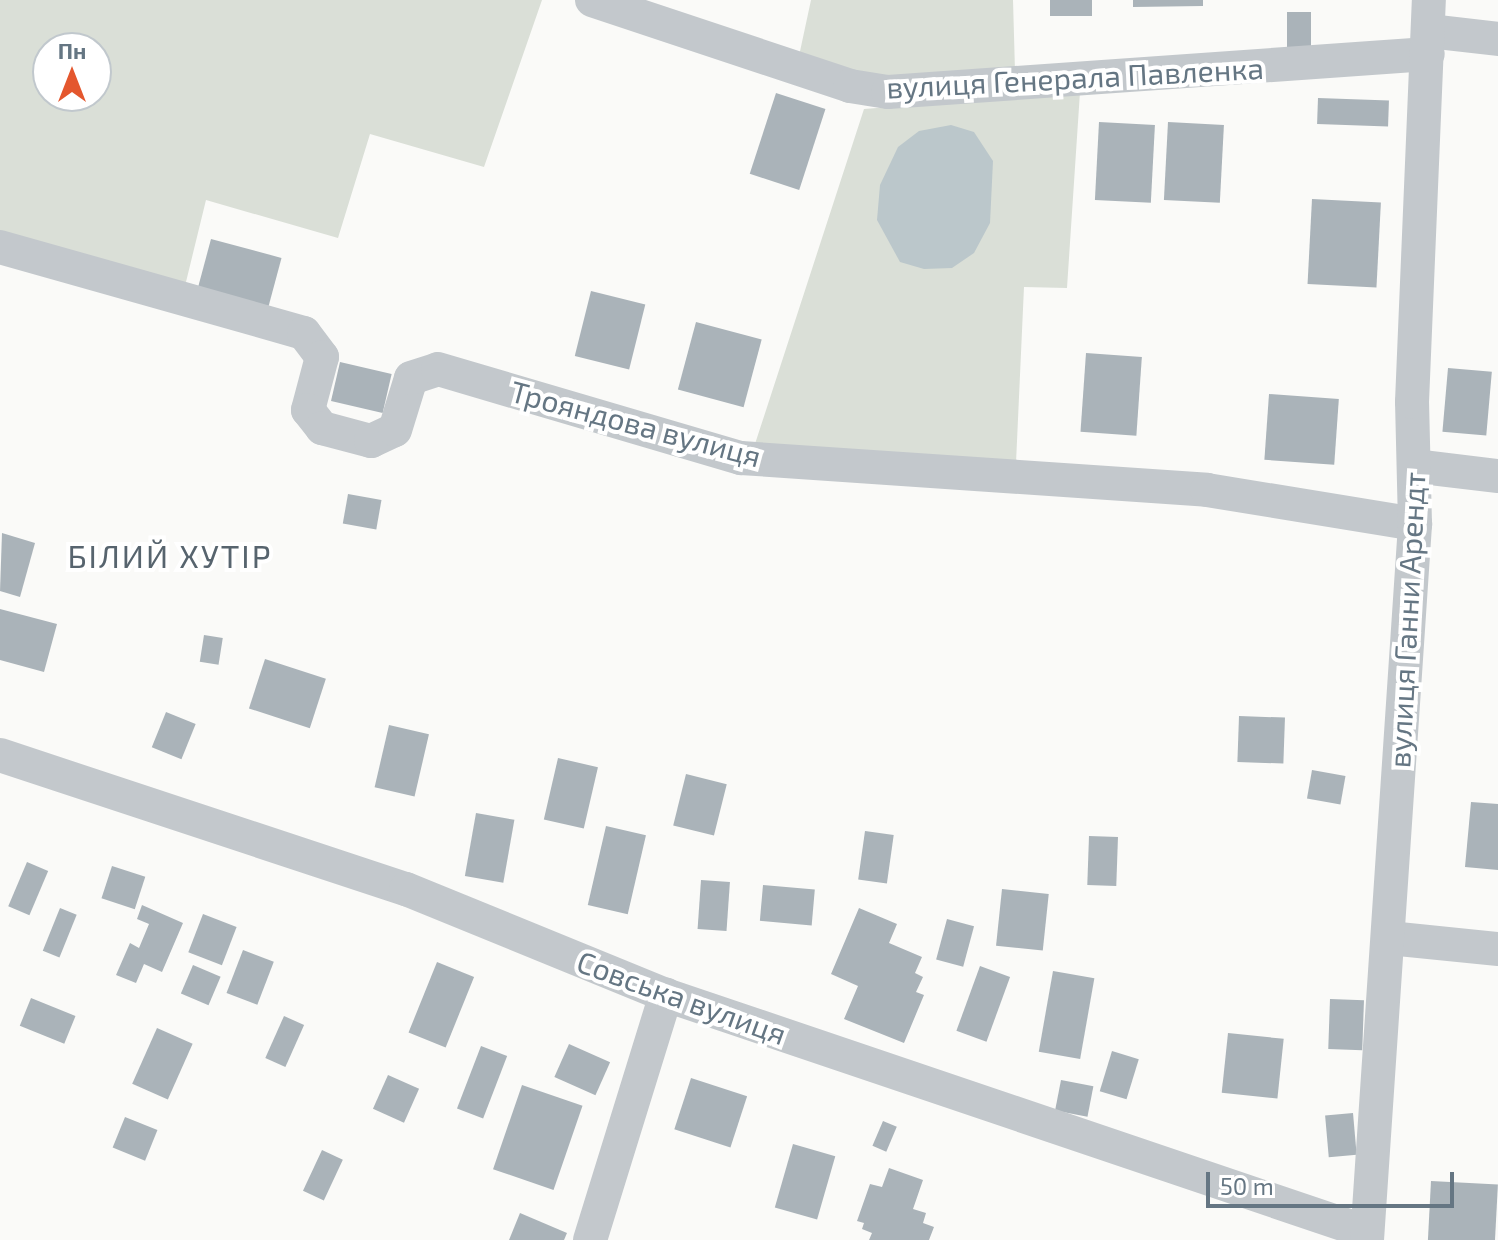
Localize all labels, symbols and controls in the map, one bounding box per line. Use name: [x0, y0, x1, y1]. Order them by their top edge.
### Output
north arrow: [32, 32, 112, 112]
text: Пн: [58, 37, 86, 63]
street label: вулиця Генерала Павленка: [885, 49, 1265, 105]
street label: Трояндова вулиця: [507, 372, 765, 474]
street label: вулиця Ганни Арендт: [1380, 471, 1432, 769]
district label: БІЛИЙ ХУТІР: [67, 536, 273, 574]
street label: Совська вулиця: [572, 942, 792, 1052]
scale bar: [1210, 1156, 1458, 1206]
text: 50 m: [1220, 1171, 1274, 1200]

